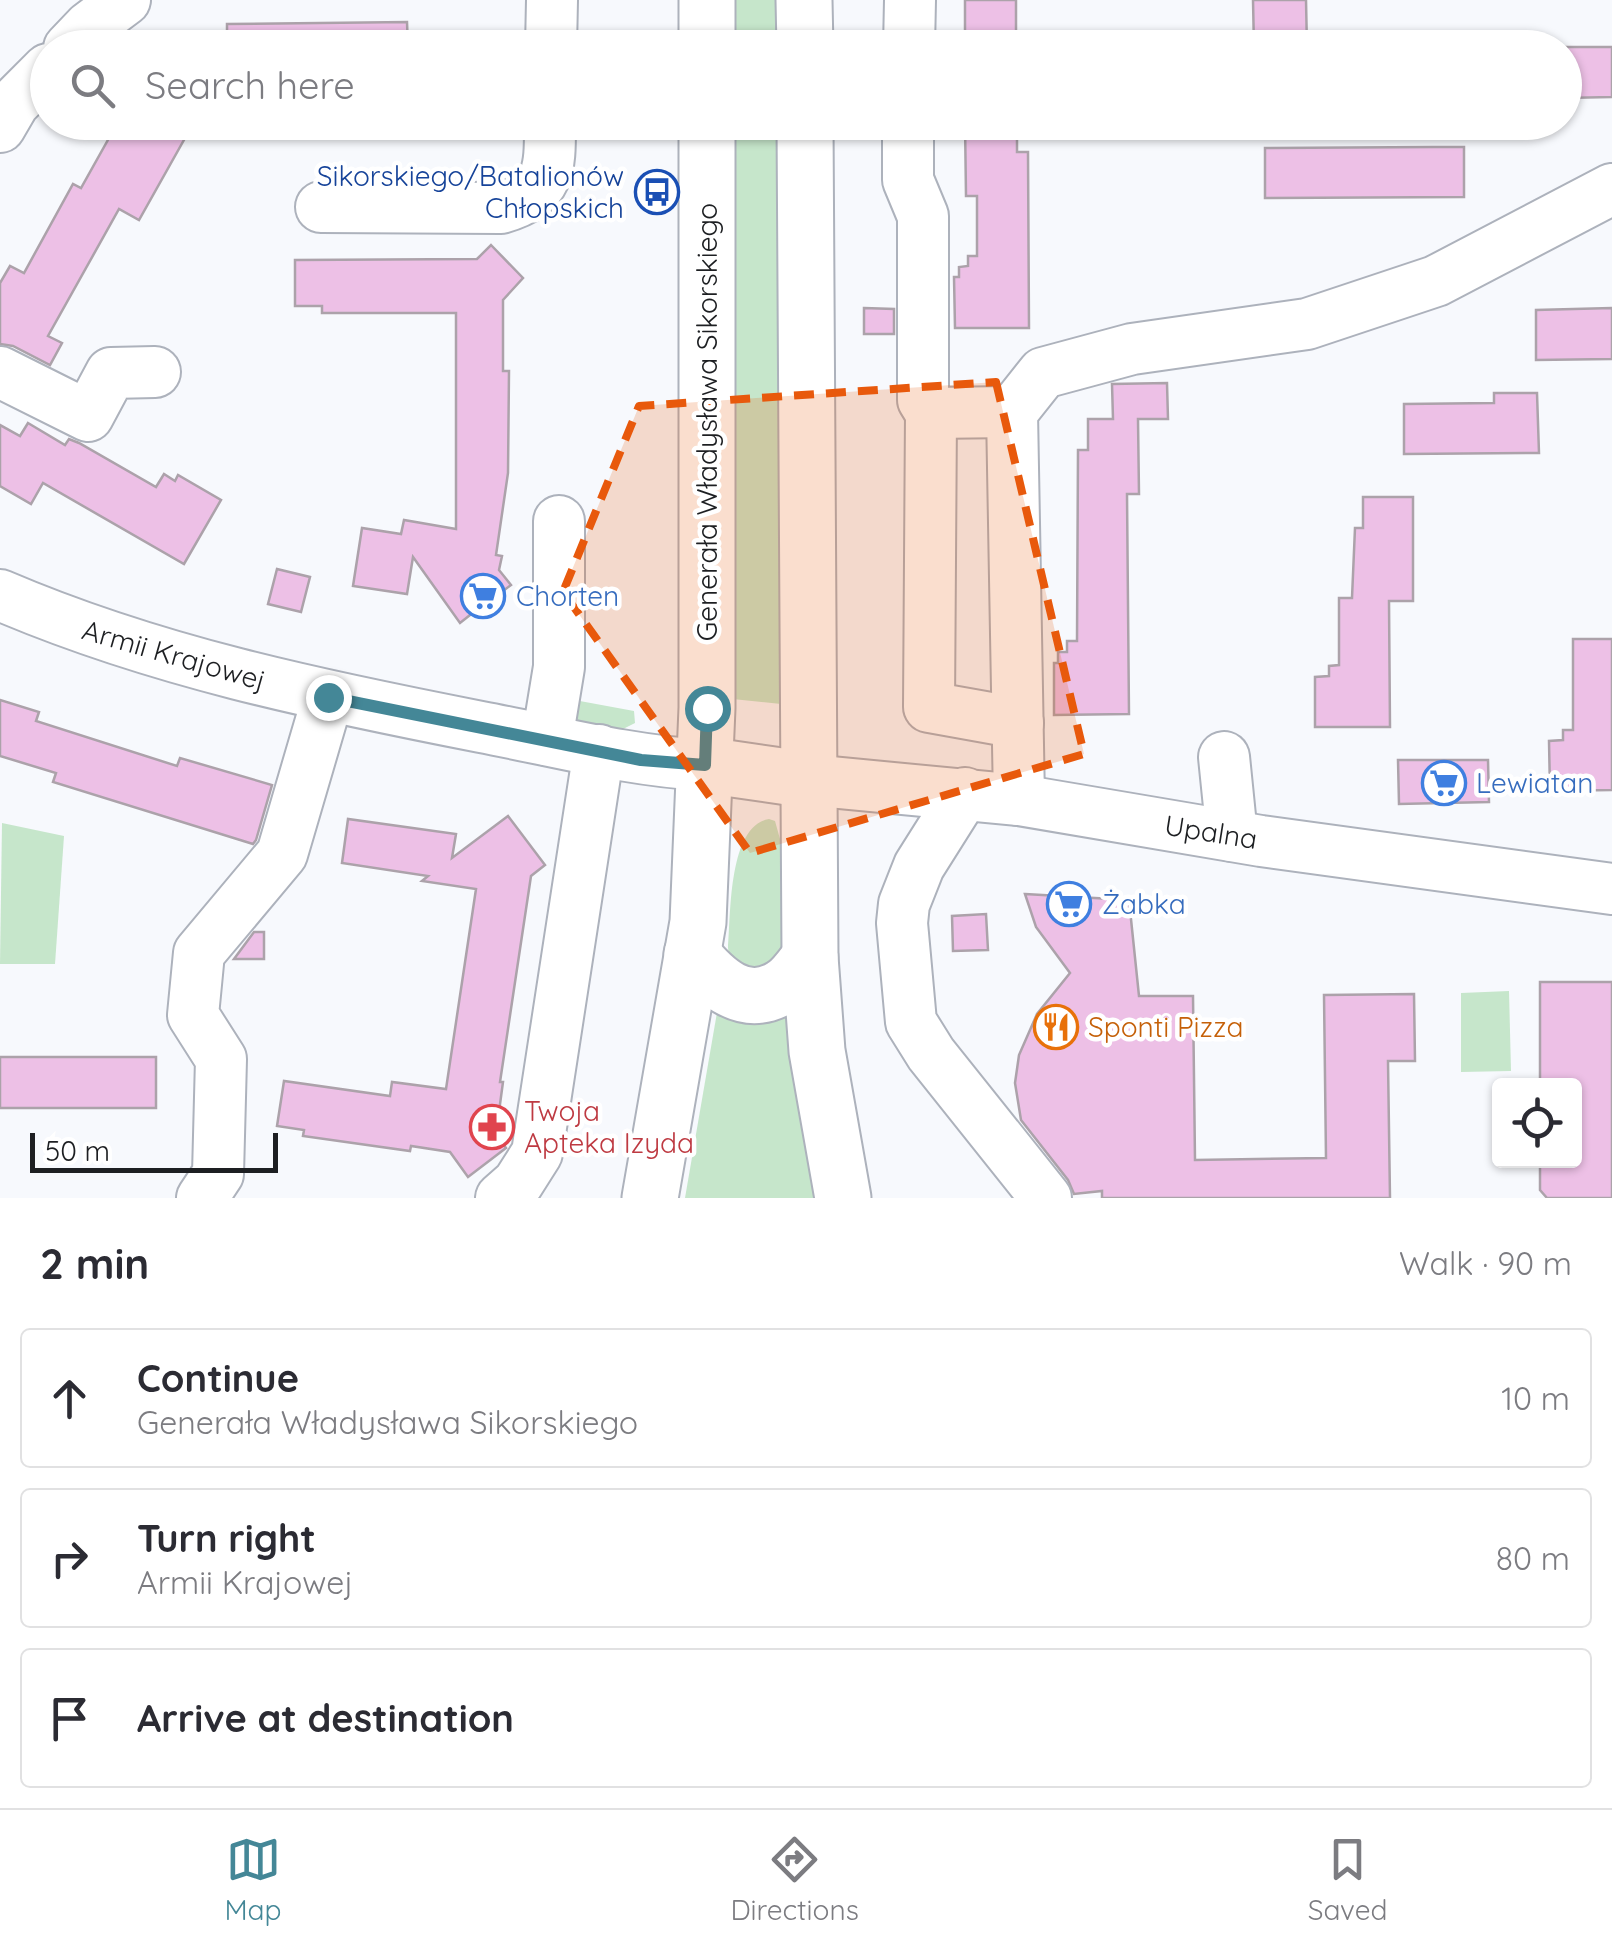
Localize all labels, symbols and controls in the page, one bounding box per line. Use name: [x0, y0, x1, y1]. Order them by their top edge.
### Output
search box: [30, 30, 1582, 140]
icon: search: [65, 58, 120, 113]
text: Search here: [145, 61, 355, 109]
place label: Sikorskiego/Batalionów Chłopskich: [317, 158, 624, 225]
bus stop icon: Sikorskiego/Batalionów Chłopskich: [634, 169, 680, 215]
street label: Generała Władysława Sikorskiego: [689, 203, 724, 641]
supermarket icon: Chorten: [460, 573, 506, 619]
place label: Chorten: [516, 578, 619, 613]
street label: Armii Krajowej: [78, 612, 270, 697]
route end: [306, 675, 352, 721]
route start: [685, 686, 731, 732]
supermarket icon: Lewiatan: [1421, 760, 1467, 806]
place label: Lewiatan: [1476, 765, 1593, 800]
street label: Upalna: [1162, 807, 1260, 856]
supermarket icon: Żabka: [1046, 881, 1092, 927]
place label: Żabka: [1102, 886, 1186, 921]
restaurant icon: Sponti Pizza: [1033, 1004, 1079, 1050]
place label: Sponti Pizza: [1088, 1009, 1243, 1044]
map controls: [1492, 1078, 1582, 1168]
button: locate: [1492, 1078, 1582, 1168]
place label: Twoja Apteka Izyda: [524, 1093, 694, 1160]
pharmacy icon: Twoja Apteka Izyda: [469, 1104, 515, 1150]
scale bar: [30, 1128, 278, 1172]
text: 50 m: [45, 1133, 110, 1168]
text: 2 min: [40, 1237, 149, 1290]
text: Walk · 90 m: [1399, 1243, 1572, 1283]
text: Continue: [137, 1354, 299, 1402]
icon: ahead: [42, 1371, 97, 1426]
text: 10 m: [1501, 1378, 1570, 1418]
text: Generała Władysława Sikorskiego: [137, 1402, 638, 1442]
text: Turn right: [137, 1514, 316, 1562]
icon: right: [42, 1531, 97, 1586]
text: 80 m: [1496, 1538, 1570, 1578]
text: Armii Krajowej: [137, 1562, 353, 1602]
icon: arrive: [42, 1691, 97, 1746]
text: Arrive at destination: [137, 1694, 514, 1742]
tab: Map: [224, 1832, 282, 1927]
tab: Directions: [730, 1832, 859, 1927]
tab: Saved: [1308, 1832, 1388, 1927]

